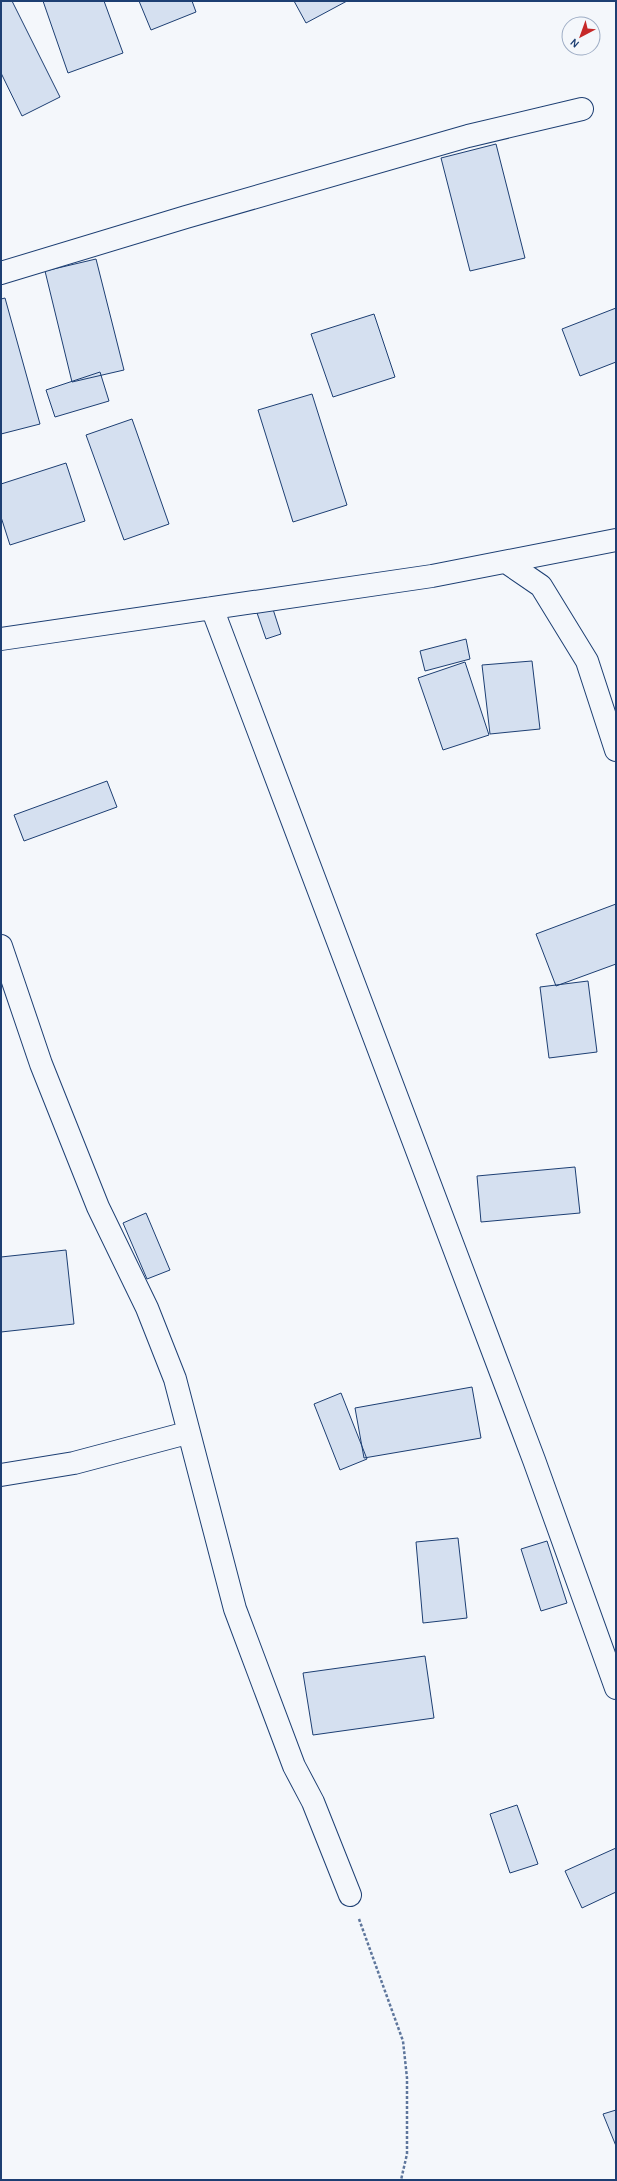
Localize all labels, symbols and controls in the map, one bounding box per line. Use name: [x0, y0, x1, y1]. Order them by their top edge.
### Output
north arrow: [561, 16, 601, 56]
text: N: [568, 36, 582, 51]

